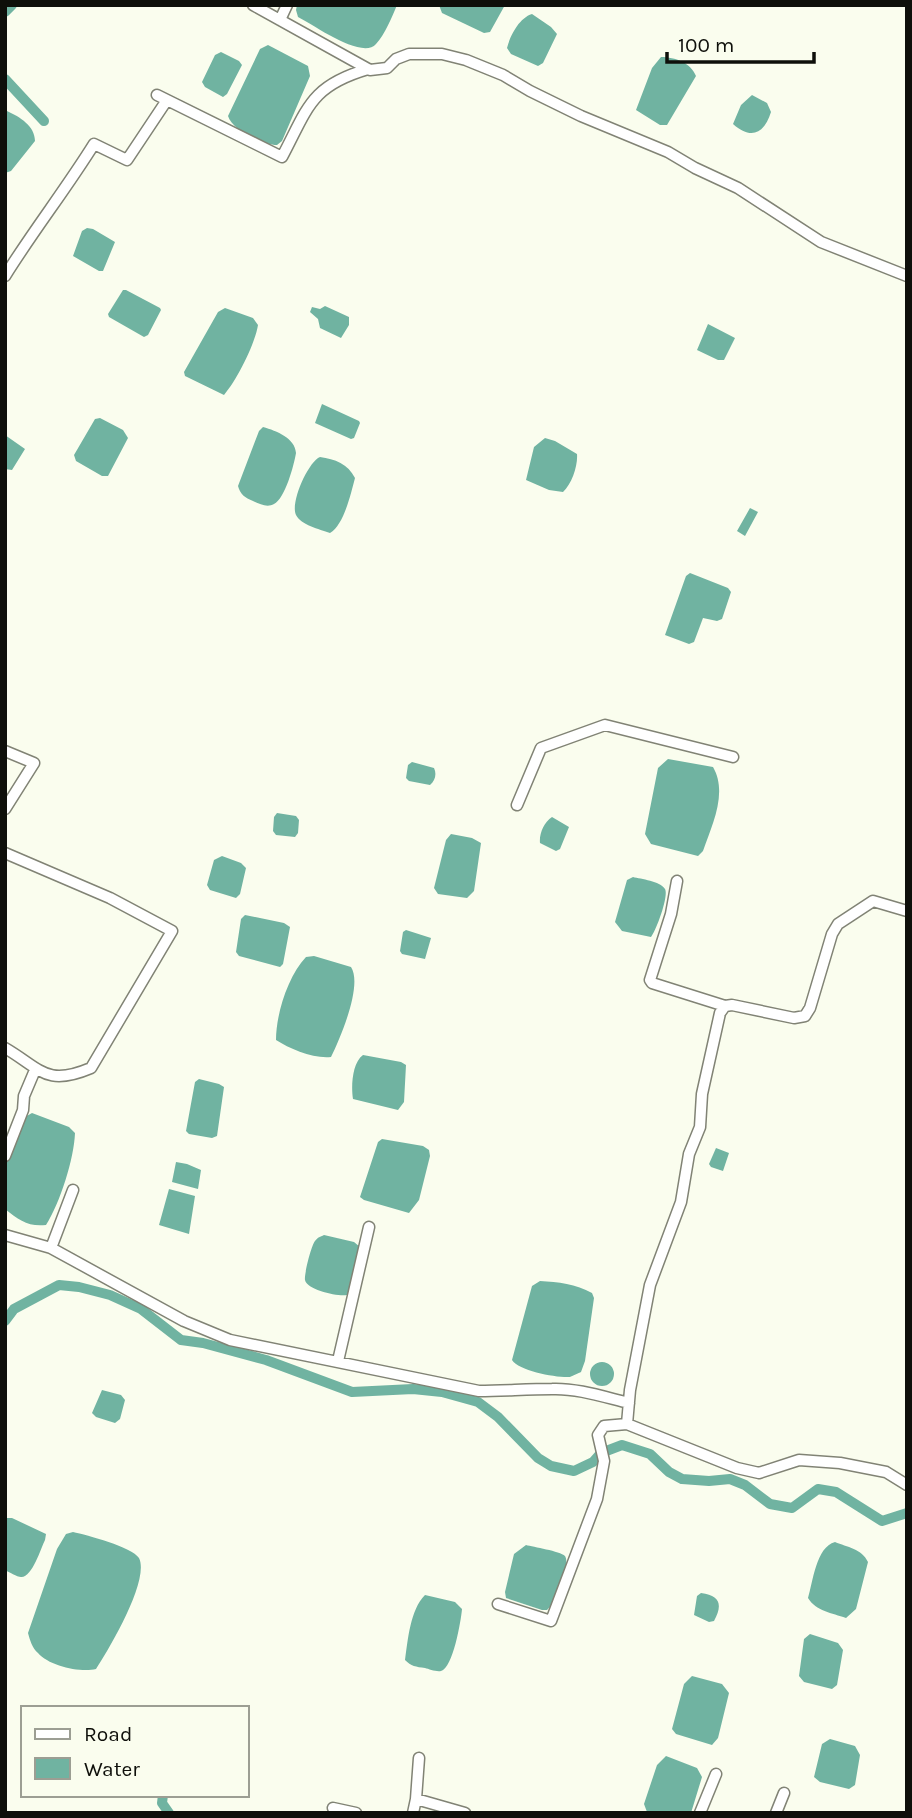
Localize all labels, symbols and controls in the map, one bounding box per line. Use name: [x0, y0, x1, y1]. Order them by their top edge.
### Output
scale bar: [667, 21, 814, 65]
text: 100 m: [678, 33, 735, 57]
legend: [21, 1706, 248, 1797]
text: Road: [84, 1722, 132, 1746]
text: Water: [84, 1757, 140, 1781]

